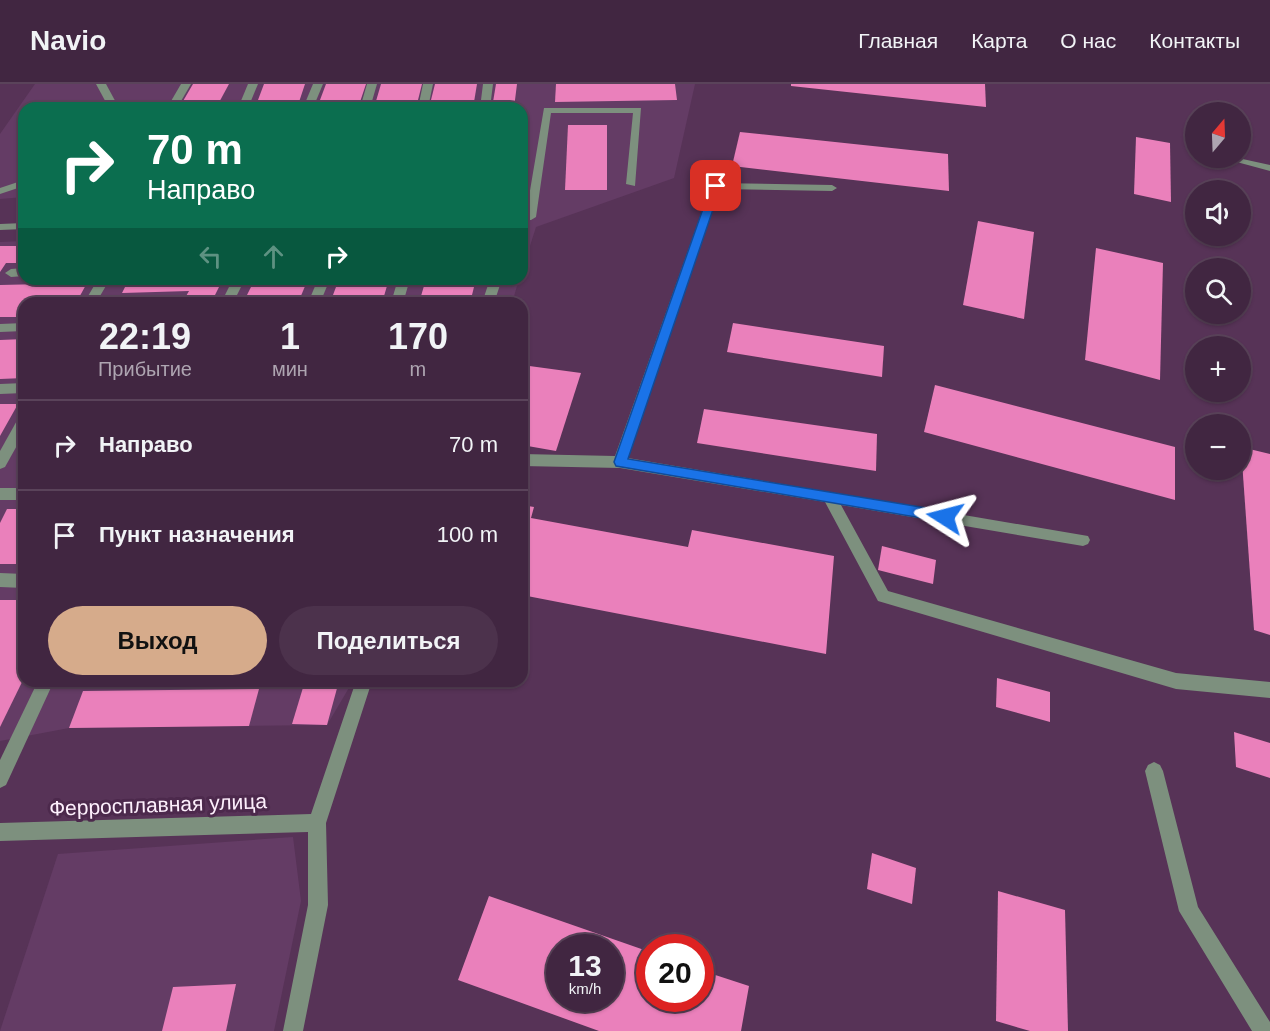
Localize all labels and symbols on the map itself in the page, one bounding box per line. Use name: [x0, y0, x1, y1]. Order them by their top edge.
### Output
north arrow: [1185, 102, 1251, 168]
pin: [690, 160, 741, 211]
position arrow: [913, 485, 977, 549]
street label: Ферросплавная улица: [49, 789, 268, 820]
speed limit sign: 20: [636, 934, 714, 1012]

